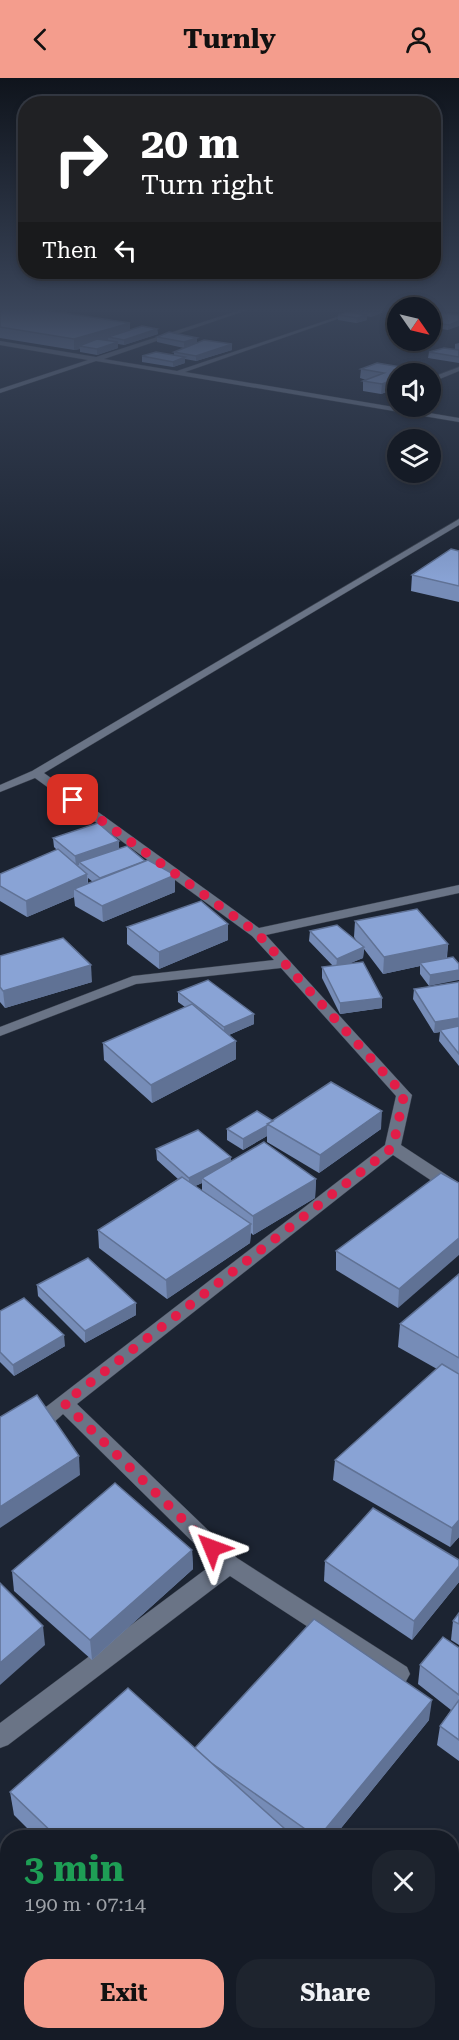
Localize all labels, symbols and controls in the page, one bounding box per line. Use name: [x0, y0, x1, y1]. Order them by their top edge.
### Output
icon: back: [24, 23, 57, 56]
text: Turnly: [183, 23, 276, 55]
icon: person: [402, 23, 435, 56]
text: 20 m: [141, 119, 239, 168]
icon: right: [42, 120, 120, 198]
text: Turn right: [141, 169, 274, 201]
icon: left: [109, 234, 142, 267]
text: Then: [42, 238, 97, 263]
north arrow: [387, 297, 441, 351]
map controls: [387, 297, 441, 483]
button: sound: [387, 363, 441, 417]
button: layers: [387, 429, 441, 483]
pin: [47, 774, 98, 825]
icon: arrive: [56, 783, 89, 816]
position arrow: [180, 1516, 244, 1580]
text: 3 min: [24, 1848, 124, 1890]
button: close: [372, 1850, 435, 1913]
text: 190 m · 07:14: [24, 1892, 146, 1916]
button: Exit: [24, 1959, 224, 2028]
button: Share: [236, 1959, 435, 2028]

